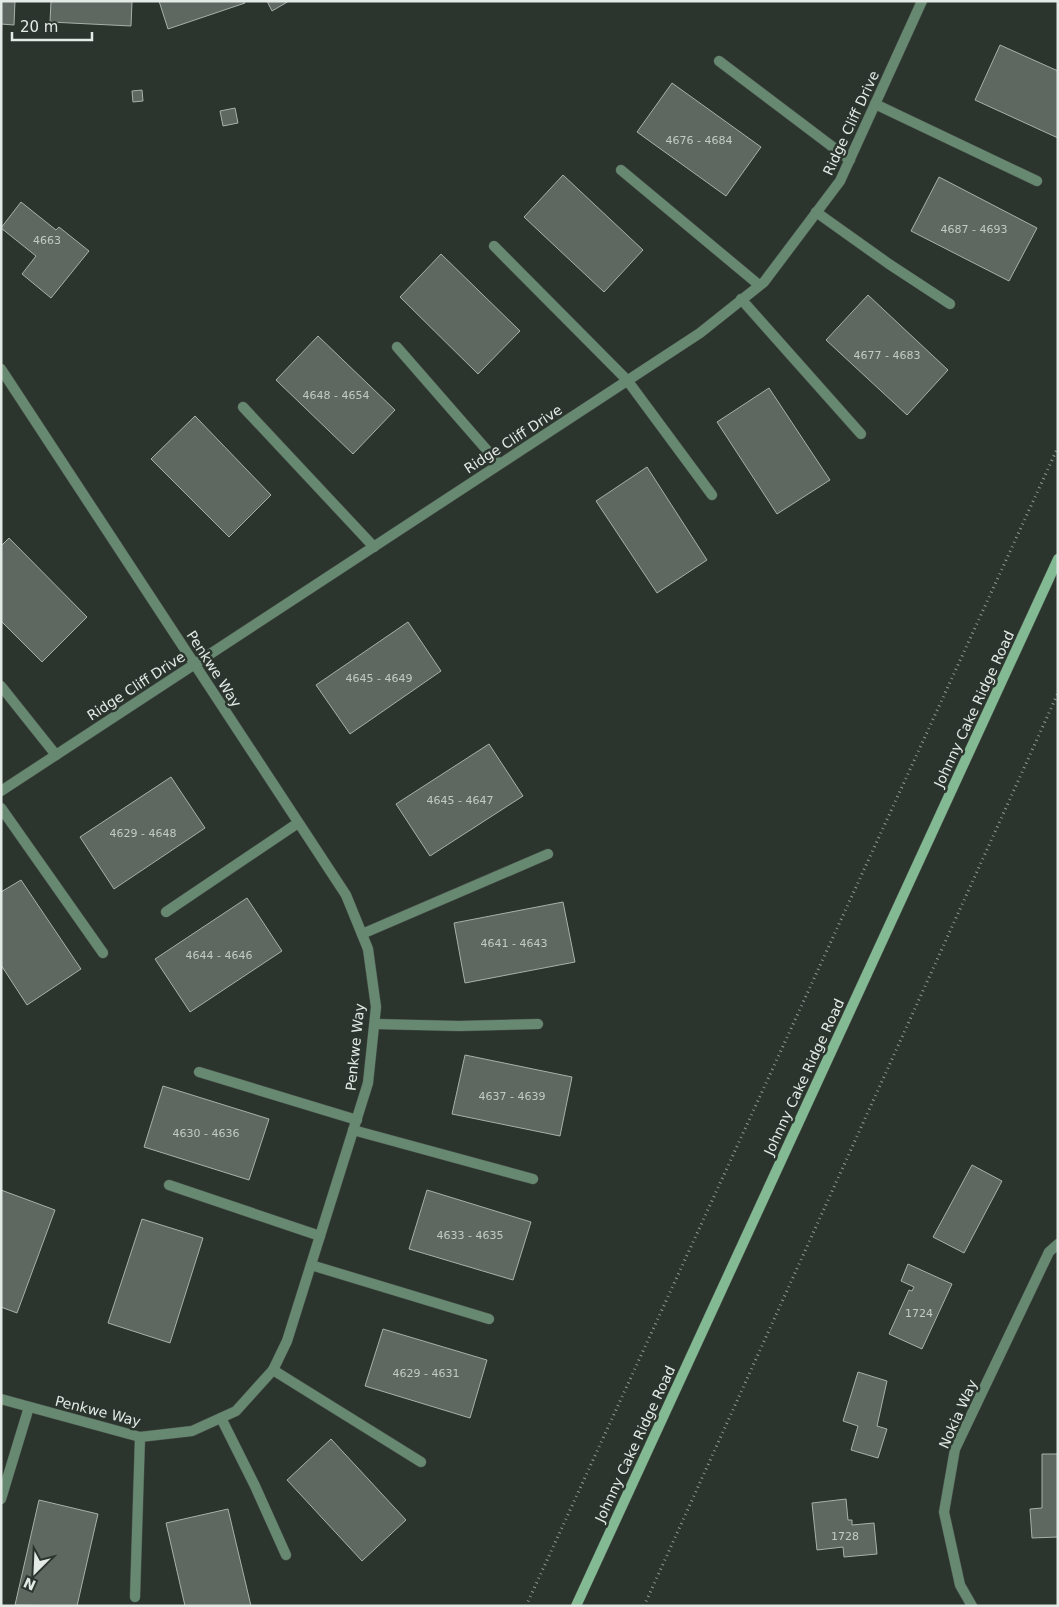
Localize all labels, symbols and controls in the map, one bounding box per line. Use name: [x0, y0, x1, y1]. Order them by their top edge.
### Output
scale bar: [12, 10, 92, 42]
text: 20 m: [20, 18, 58, 36]
street label: Ridge Cliff Drive: [820, 68, 882, 178]
house number: 4676 - 4684: [666, 134, 732, 147]
house number: 4687 - 4693: [941, 223, 1007, 236]
house number: 4663: [33, 234, 61, 247]
house number: 4677 - 4683: [854, 349, 920, 362]
house number: 4648 - 4654: [303, 389, 369, 402]
street label: Ridge Cliff Drive: [461, 401, 565, 477]
street label: Penkwe Way: [183, 628, 245, 710]
street label: Johnny Cake Ridge Road: [930, 628, 1017, 791]
street label: Ridge Cliff Drive: [84, 648, 188, 724]
house number: 4645 - 4649: [346, 672, 412, 685]
house number: 4645 - 4647: [427, 794, 493, 807]
house number: 4629 - 4648: [110, 827, 176, 840]
house number: 4641 - 4643: [481, 937, 547, 950]
house number: 4644 - 4646: [186, 949, 252, 962]
street label: Johnny Cake Ridge Road: [760, 996, 847, 1159]
street label: Penkwe Way: [342, 1002, 368, 1092]
house number: 4637 - 4639: [479, 1090, 545, 1103]
house number: 4630 - 4636: [173, 1127, 239, 1140]
house number: 4633 - 4635: [437, 1229, 503, 1242]
house number: 1724: [905, 1307, 933, 1320]
street label: Johnny Cake Ridge Road: [591, 1363, 678, 1526]
house number: 4629 - 4631: [393, 1367, 459, 1380]
street label: Nokia Way: [936, 1377, 980, 1451]
street label: Penkwe Way: [53, 1393, 143, 1429]
house number: 1728: [831, 1530, 859, 1543]
north arrow: [10, 1547, 60, 1597]
text: N: [21, 1574, 38, 1594]

